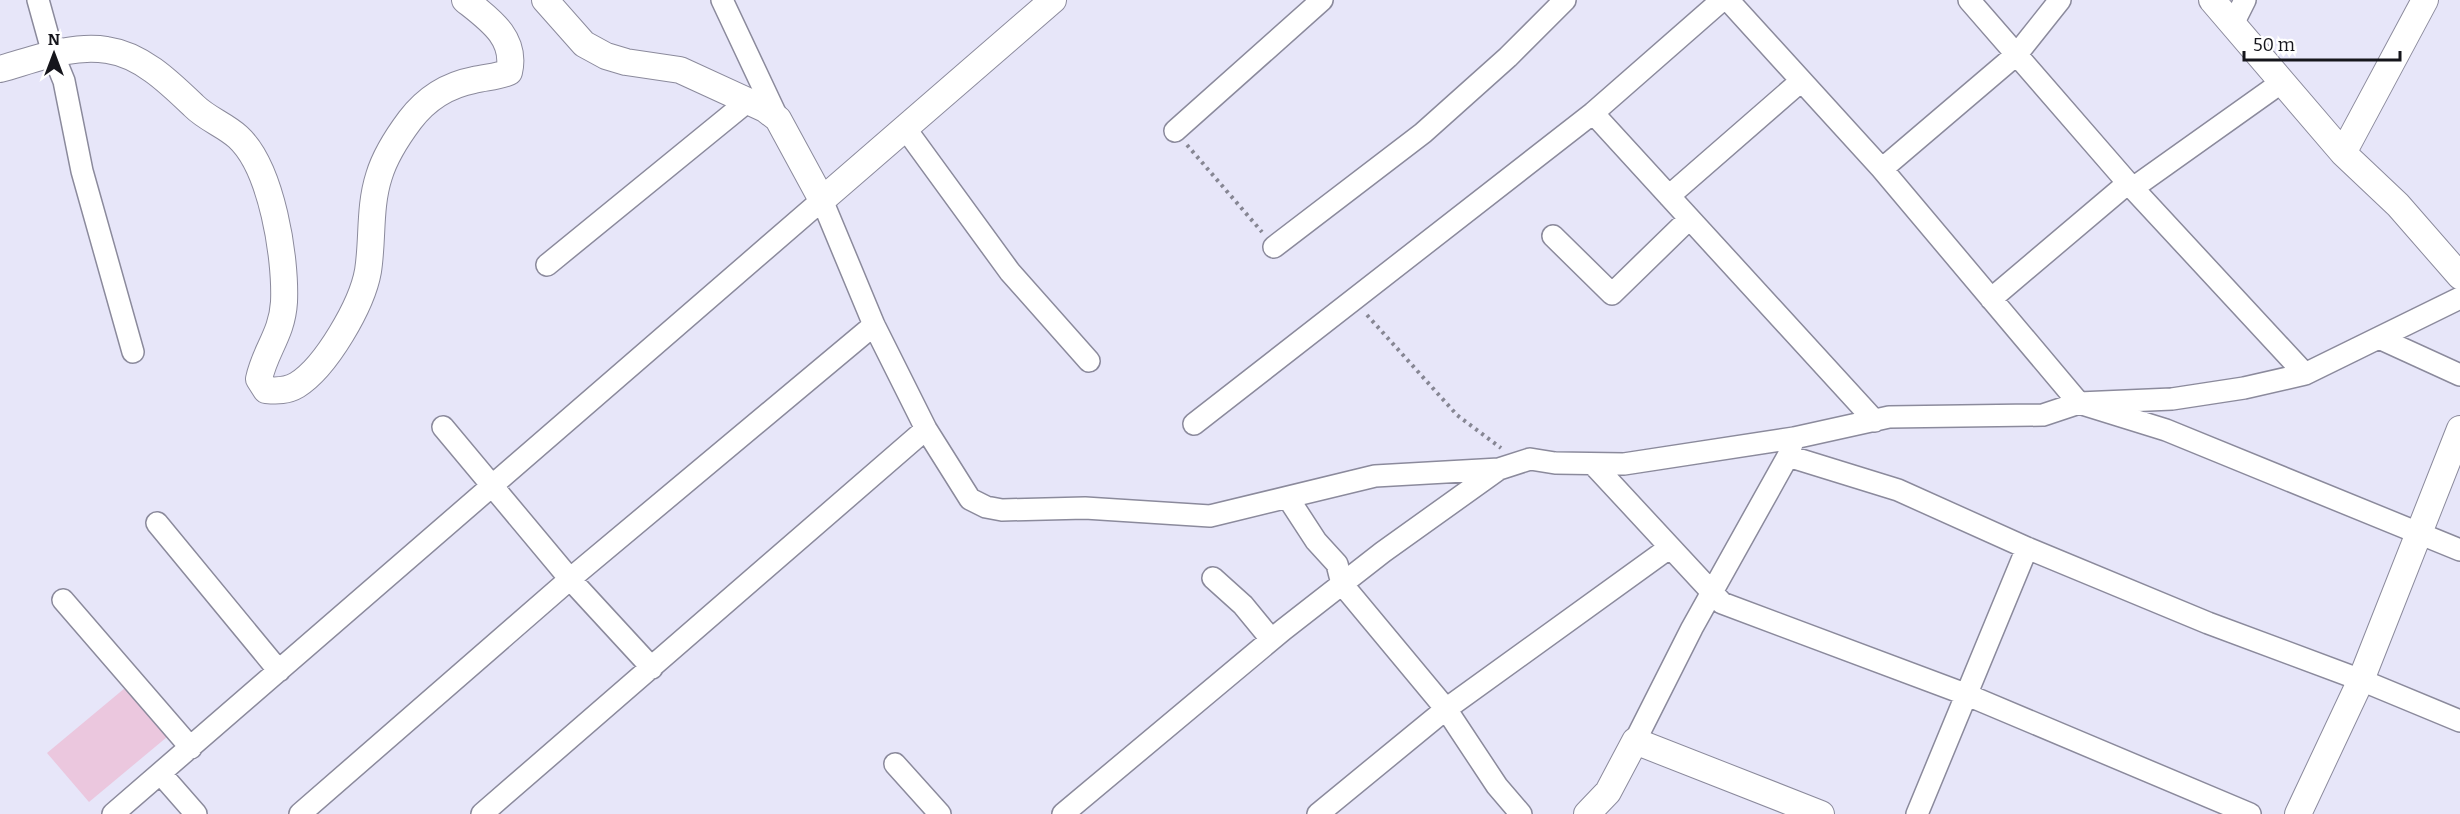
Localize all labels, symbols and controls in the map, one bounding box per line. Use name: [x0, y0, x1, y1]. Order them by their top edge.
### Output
north arrow: [24, 24, 84, 84]
scale bar: [2244, 24, 2400, 62]
text: N: [48, 30, 60, 49]
text: 50 m: [2253, 34, 2295, 56]

